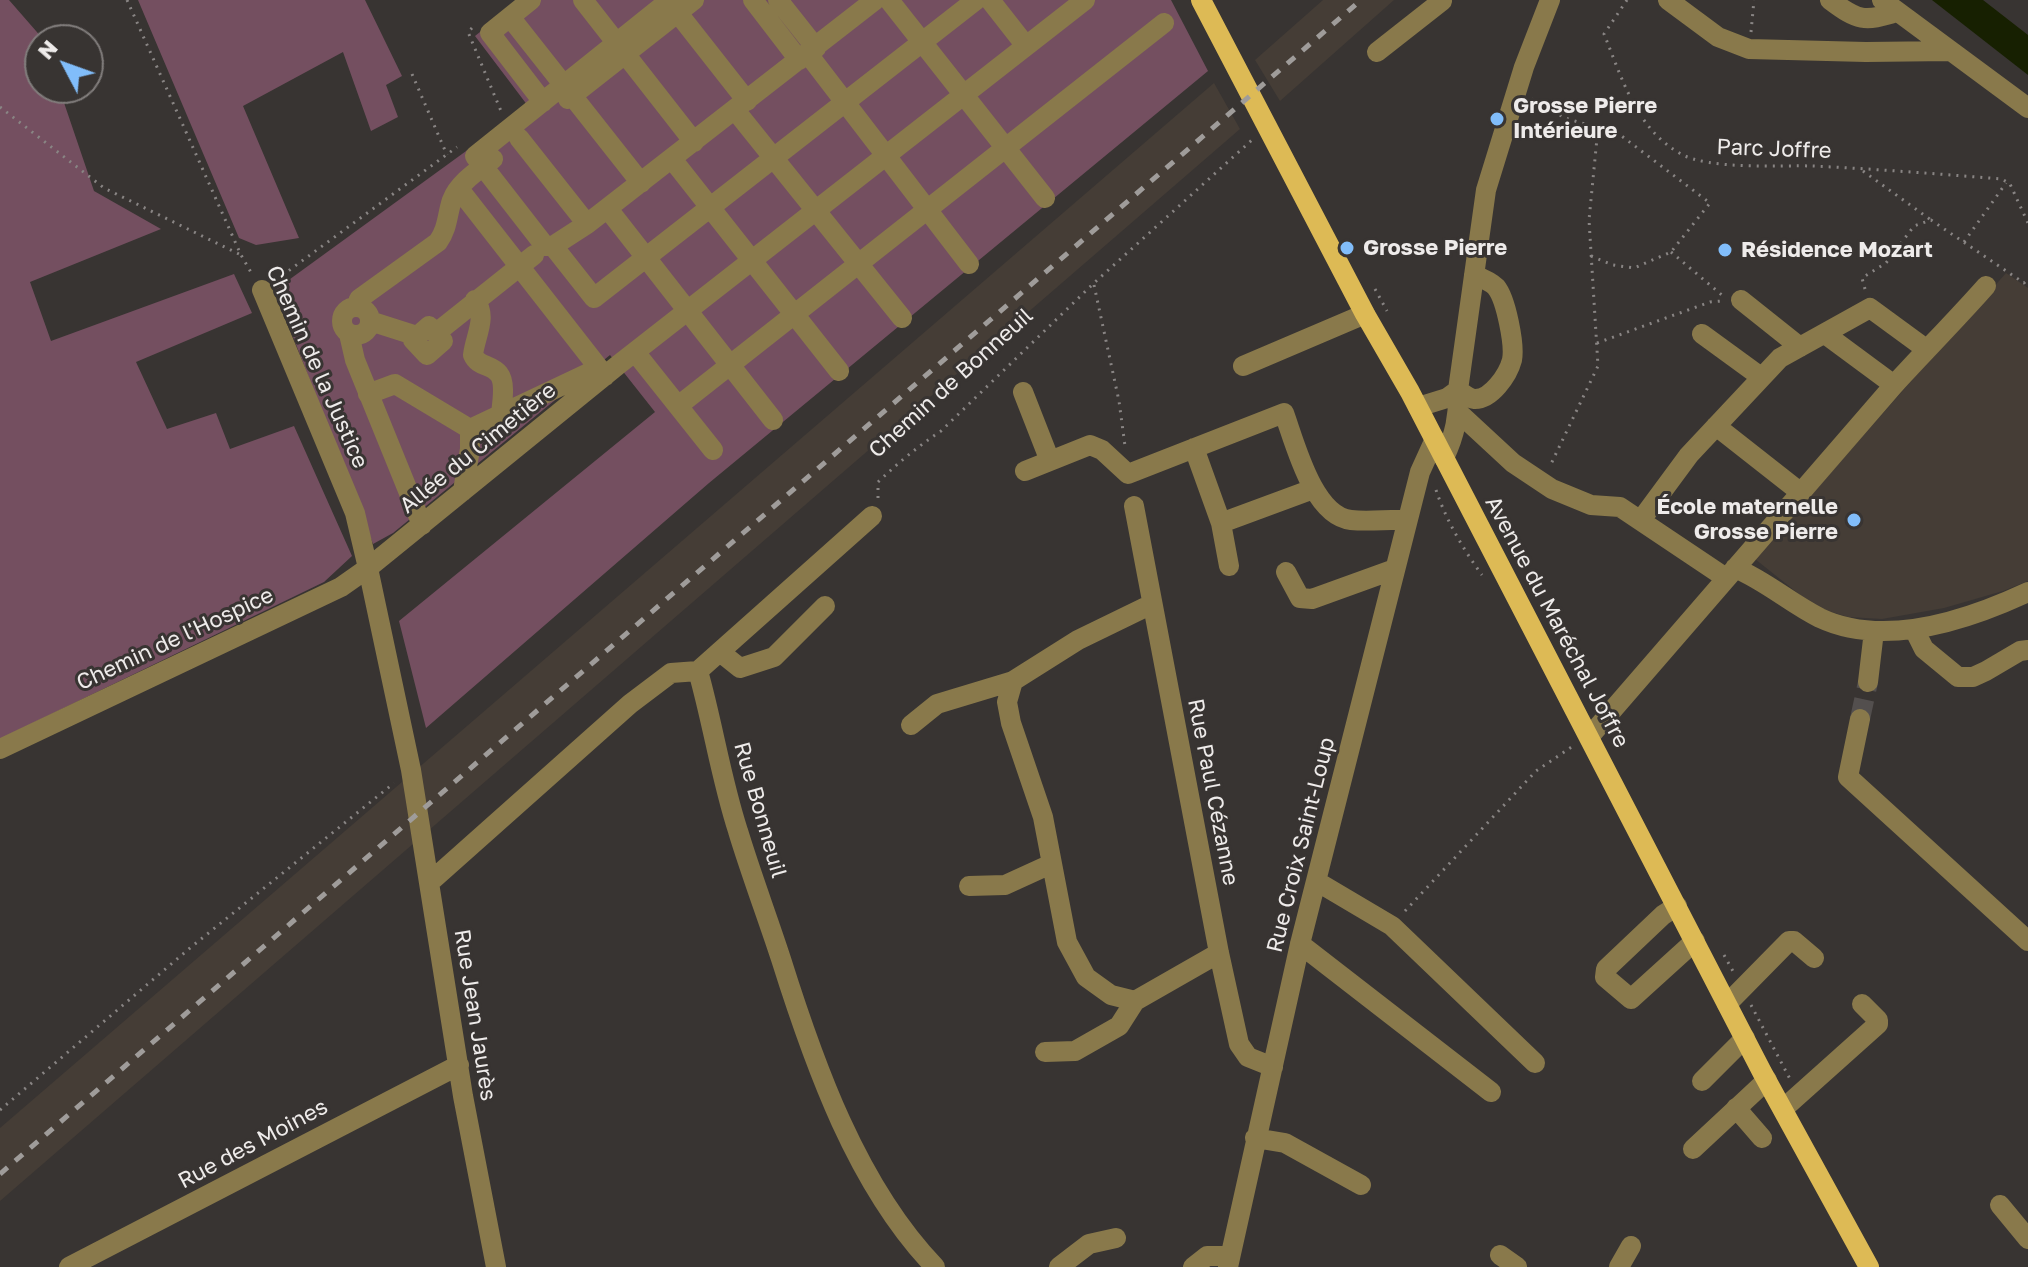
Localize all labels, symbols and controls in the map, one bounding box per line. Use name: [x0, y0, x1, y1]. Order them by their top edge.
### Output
north arrow: [24, 24, 104, 104]
text: N: [31, 34, 63, 64]
place label: Grosse Pierre Intérieure: [1513, 93, 1657, 144]
marker: Grosse Pierre Intérieure: [1488, 110, 1506, 128]
street label: Parc Joffre: [1716, 134, 1832, 164]
place label: Grosse Pierre: [1363, 235, 1507, 261]
place label: Résidence Mozart: [1741, 237, 1933, 263]
marker: Grosse Pierre: [1338, 239, 1356, 257]
marker: Résidence Mozart: [1716, 241, 1734, 259]
street label: Chemin de la Justice: [260, 262, 374, 472]
street label: Chemin de Bonneuil: [864, 302, 1038, 464]
street label: Allée du Cimetière: [395, 377, 561, 519]
street label: Avenue du Maréchal Joffre: [1479, 492, 1635, 752]
place label: École maternelle Grosse Pierre: [1657, 494, 1838, 546]
marker: École maternelle Grosse Pierre: [1845, 511, 1863, 529]
street label: Chemin de l'Hospice: [72, 582, 278, 696]
street label: Rue Paul Cézanne: [1182, 696, 1244, 888]
street label: Rue Croix Saint-Loup: [1261, 735, 1341, 955]
street label: Rue Bonneuil: [728, 739, 792, 881]
street label: Rue Jean Jaurès: [448, 927, 502, 1103]
street label: Rue des Moines: [174, 1093, 332, 1195]

